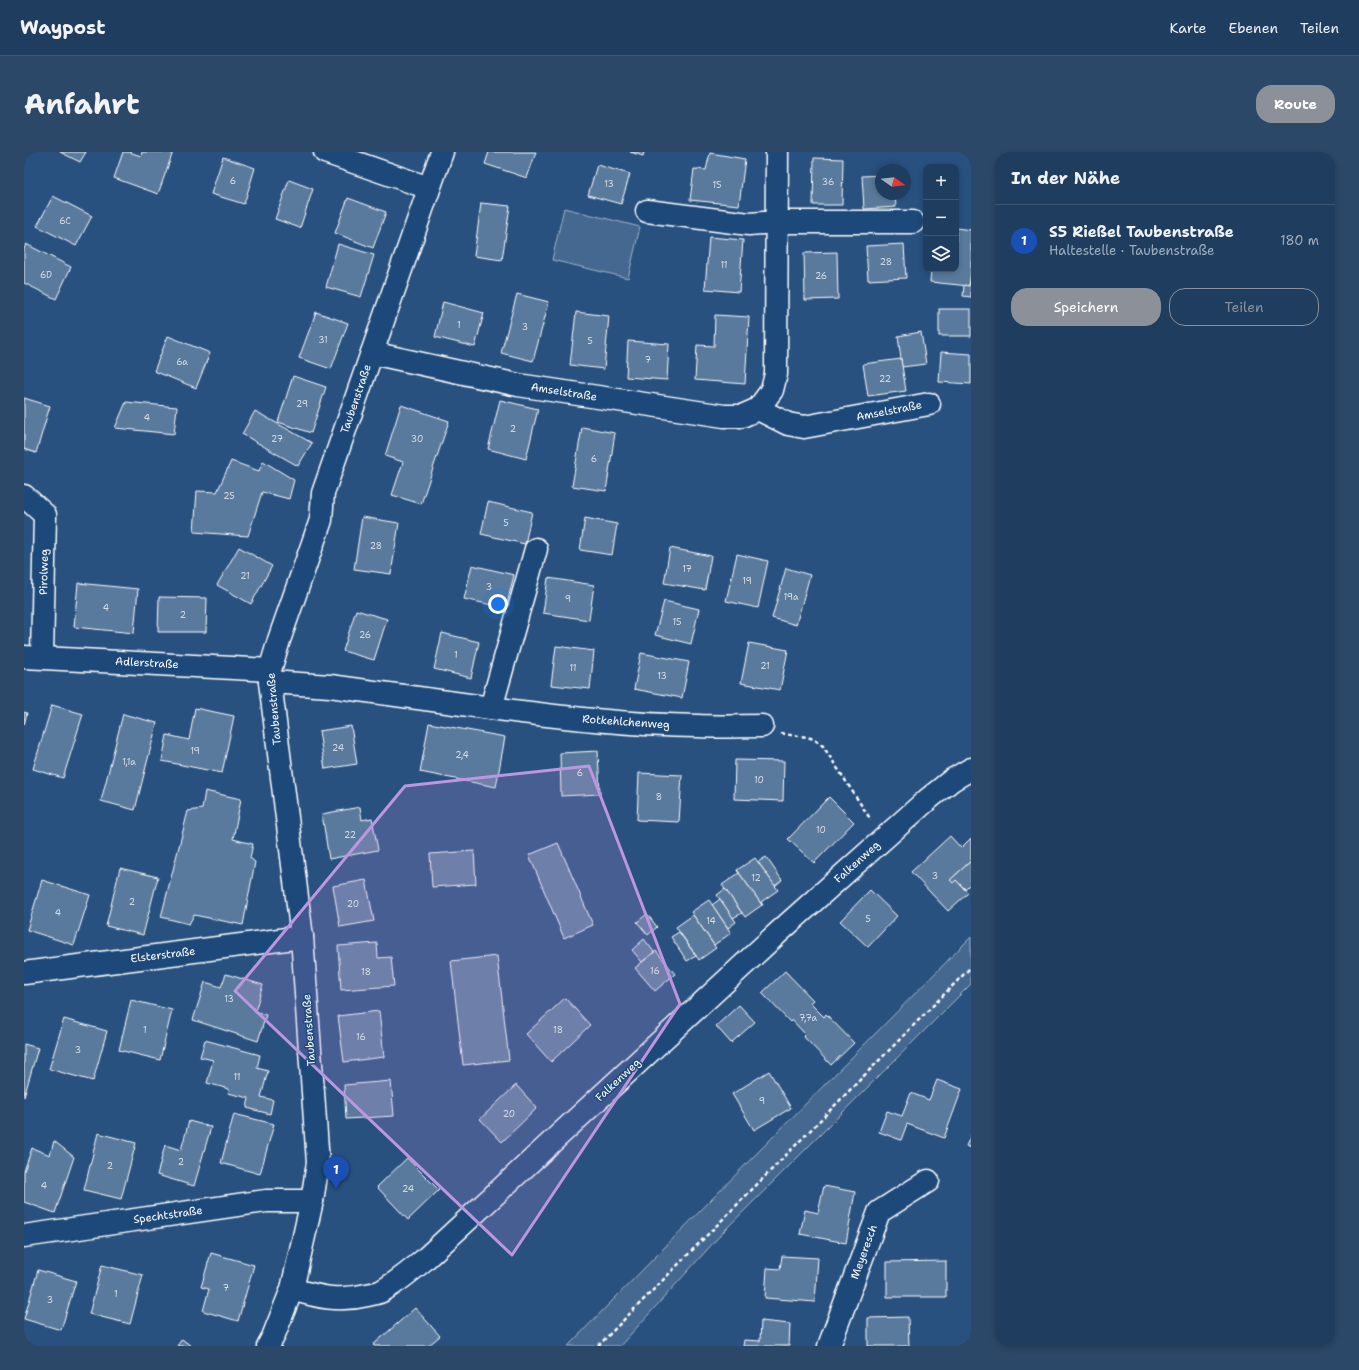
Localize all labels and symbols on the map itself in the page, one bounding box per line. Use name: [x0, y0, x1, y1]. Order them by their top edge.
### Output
north arrow: [875, 164, 911, 200]
house number: 6: [230, 175, 236, 187]
house number: 36: [822, 176, 834, 188]
house number: 13: [604, 178, 614, 190]
house number: 15: [712, 179, 722, 191]
house number: 6C: [59, 215, 71, 227]
house number: 28: [880, 256, 892, 268]
house number: 11: [720, 259, 728, 271]
house number: 6D: [40, 269, 52, 281]
house number: 26: [815, 270, 827, 282]
house number: 1: [457, 319, 461, 331]
house number: 3: [522, 321, 528, 333]
house number: 31: [318, 334, 328, 346]
house number: 5: [587, 335, 593, 347]
house number: 7: [645, 354, 651, 366]
house number: 6a: [176, 356, 188, 368]
street label: Taubenstraße: [337, 362, 375, 436]
house number: 22: [879, 373, 891, 385]
street label: Amselstraße: [530, 379, 598, 405]
street label: Amselstraße: [855, 397, 923, 425]
house number: 29: [296, 398, 308, 410]
house number: 4: [144, 412, 150, 424]
house number: 2: [510, 423, 516, 435]
house number: 27: [271, 433, 283, 445]
house number: 30: [411, 433, 423, 445]
house number: 6: [591, 453, 597, 465]
house number: 25: [223, 490, 235, 502]
house number: 5: [503, 517, 509, 529]
house number: 28: [370, 540, 382, 552]
street label: Pirolweg: [36, 549, 52, 595]
house number: 17: [682, 563, 692, 575]
house number: 21: [240, 570, 250, 582]
house number: 19: [742, 575, 752, 587]
house number: 3: [486, 581, 492, 593]
house number: 19a: [783, 591, 799, 603]
house number: 9: [565, 593, 571, 605]
your location: [488, 594, 508, 614]
house number: 4: [103, 602, 109, 614]
house number: 2: [180, 609, 186, 621]
house number: 15: [672, 616, 682, 628]
house number: 26: [359, 629, 371, 641]
house number: 1: [454, 649, 458, 661]
street label: Adlerstraße: [115, 654, 179, 672]
house number: 21: [760, 660, 770, 672]
house number: 11: [569, 662, 577, 674]
house number: 13: [657, 670, 667, 682]
street label: Taubenstraße: [263, 672, 285, 746]
street label: Rotkehlchenweg: [582, 711, 670, 733]
house number: 24: [332, 742, 344, 754]
house number: 19: [190, 745, 200, 757]
house number: 2,4: [455, 749, 469, 761]
house number: 1,1a: [122, 756, 136, 768]
house number: 6: [577, 767, 583, 779]
house number: 10: [754, 774, 764, 786]
house number: 8: [656, 791, 662, 803]
house number: 10: [816, 824, 826, 836]
house number: 22: [344, 829, 356, 841]
street label: Falkenweg: [831, 837, 883, 887]
house number: 3: [932, 870, 938, 882]
house number: 12: [751, 872, 761, 884]
house number: 2: [129, 896, 135, 908]
house number: 20: [347, 898, 359, 910]
house number: 4: [55, 907, 61, 919]
house number: 5: [865, 913, 871, 925]
house number: 14: [706, 915, 716, 927]
street label: Elsterstraße: [130, 944, 196, 966]
house number: 16: [650, 965, 660, 977]
house number: 18: [361, 966, 371, 978]
house number: 13: [224, 993, 234, 1005]
street label: Taubenstraße: [299, 993, 319, 1067]
house number: 7,7a: [799, 1012, 817, 1024]
house number: 1: [143, 1024, 147, 1036]
house number: 18: [553, 1024, 563, 1036]
house number: 16: [356, 1031, 366, 1043]
house number: 3: [75, 1044, 81, 1056]
street label: Falkenweg: [592, 1055, 644, 1105]
house number: 11: [233, 1071, 241, 1083]
house number: 9: [759, 1095, 765, 1107]
house number: 20: [503, 1108, 515, 1120]
house number: 2: [178, 1156, 184, 1168]
pin: 1: [323, 1156, 349, 1189]
house number: 2: [107, 1160, 113, 1172]
house number: 4: [41, 1180, 47, 1192]
house number: 24: [402, 1183, 414, 1195]
street label: Spechtstraße: [132, 1203, 204, 1227]
street label: Meyeresch: [847, 1223, 881, 1281]
house number: 7: [223, 1282, 229, 1294]
house number: 1: [114, 1288, 118, 1300]
house number: 3: [47, 1294, 53, 1306]

